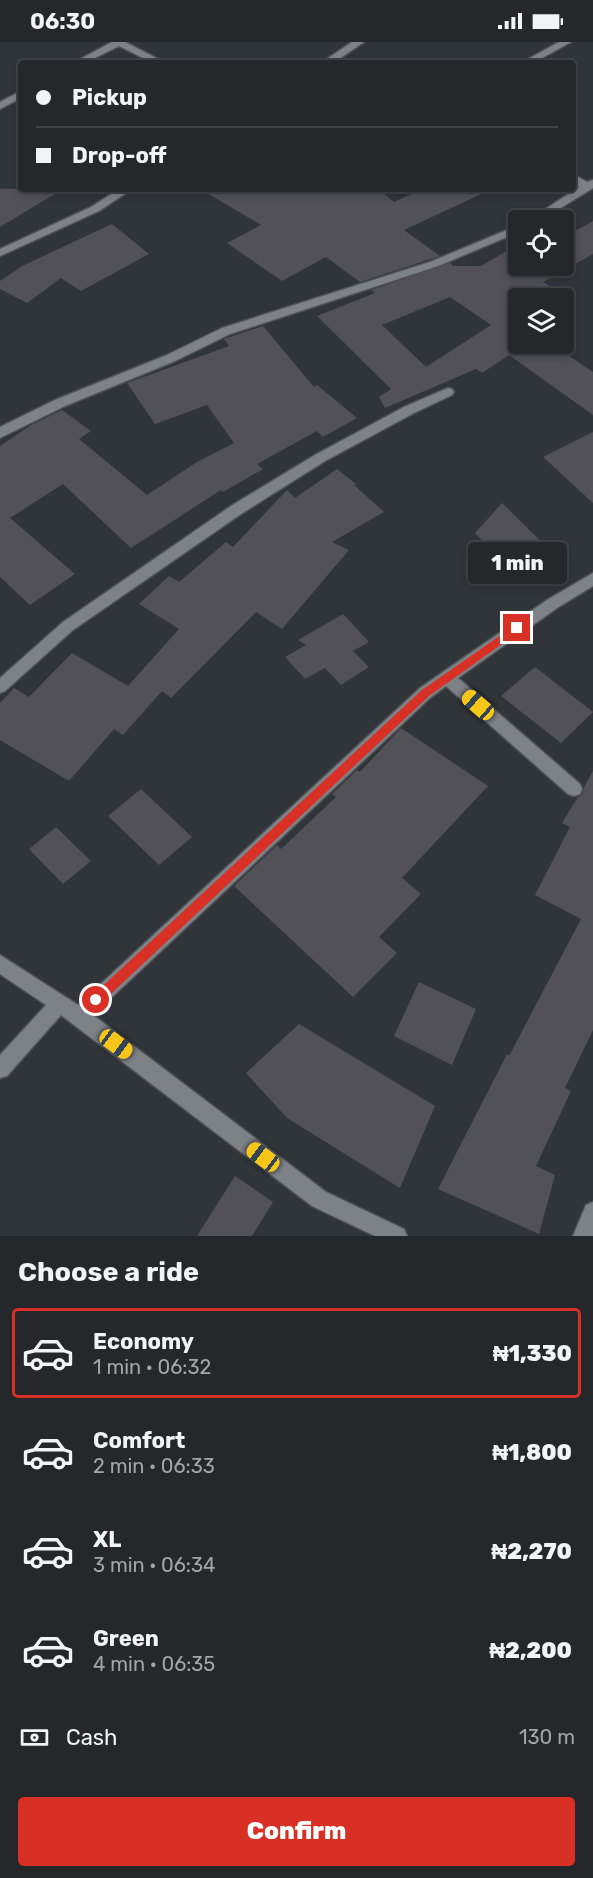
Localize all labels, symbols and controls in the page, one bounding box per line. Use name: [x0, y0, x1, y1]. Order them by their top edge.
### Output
text: 06:30: [30, 8, 95, 35]
text: Pickup: [72, 84, 147, 111]
text: Drop-off: [72, 142, 167, 169]
map controls: [508, 210, 574, 354]
button: locate: [508, 210, 574, 276]
button: layers: [508, 288, 574, 354]
callout: 1 min: [468, 541, 566, 583]
text: 1 min: [491, 551, 544, 575]
route end: [503, 614, 530, 641]
car: [459, 686, 497, 724]
route start: [82, 986, 109, 1013]
car: [96, 1026, 136, 1062]
car: [243, 1139, 283, 1175]
text: Choose a ride: [18, 1256, 199, 1288]
icon: car: [21, 1326, 75, 1380]
text: Economy: [93, 1328, 194, 1355]
text: ₦1,330: [493, 1340, 572, 1367]
text: 1 min · 06:32: [93, 1355, 211, 1379]
icon: car: [21, 1425, 75, 1479]
text: Comfort: [93, 1427, 185, 1454]
text: ₦1,800: [492, 1439, 572, 1466]
text: 2 min · 06:33: [93, 1454, 215, 1478]
icon: car: [21, 1524, 75, 1578]
text: XL: [93, 1526, 121, 1553]
text: ₦2,270: [491, 1538, 572, 1565]
text: 3 min · 06:34: [93, 1553, 215, 1577]
icon: car: [21, 1623, 75, 1677]
text: Green: [93, 1625, 159, 1652]
text: ₦2,200: [489, 1637, 572, 1664]
text: 4 min · 06:35: [93, 1652, 215, 1676]
icon: cash: [18, 1721, 51, 1754]
text: Cash: [66, 1724, 117, 1751]
text: 130 m: [519, 1725, 575, 1749]
button: Confirm: [18, 1797, 575, 1866]

